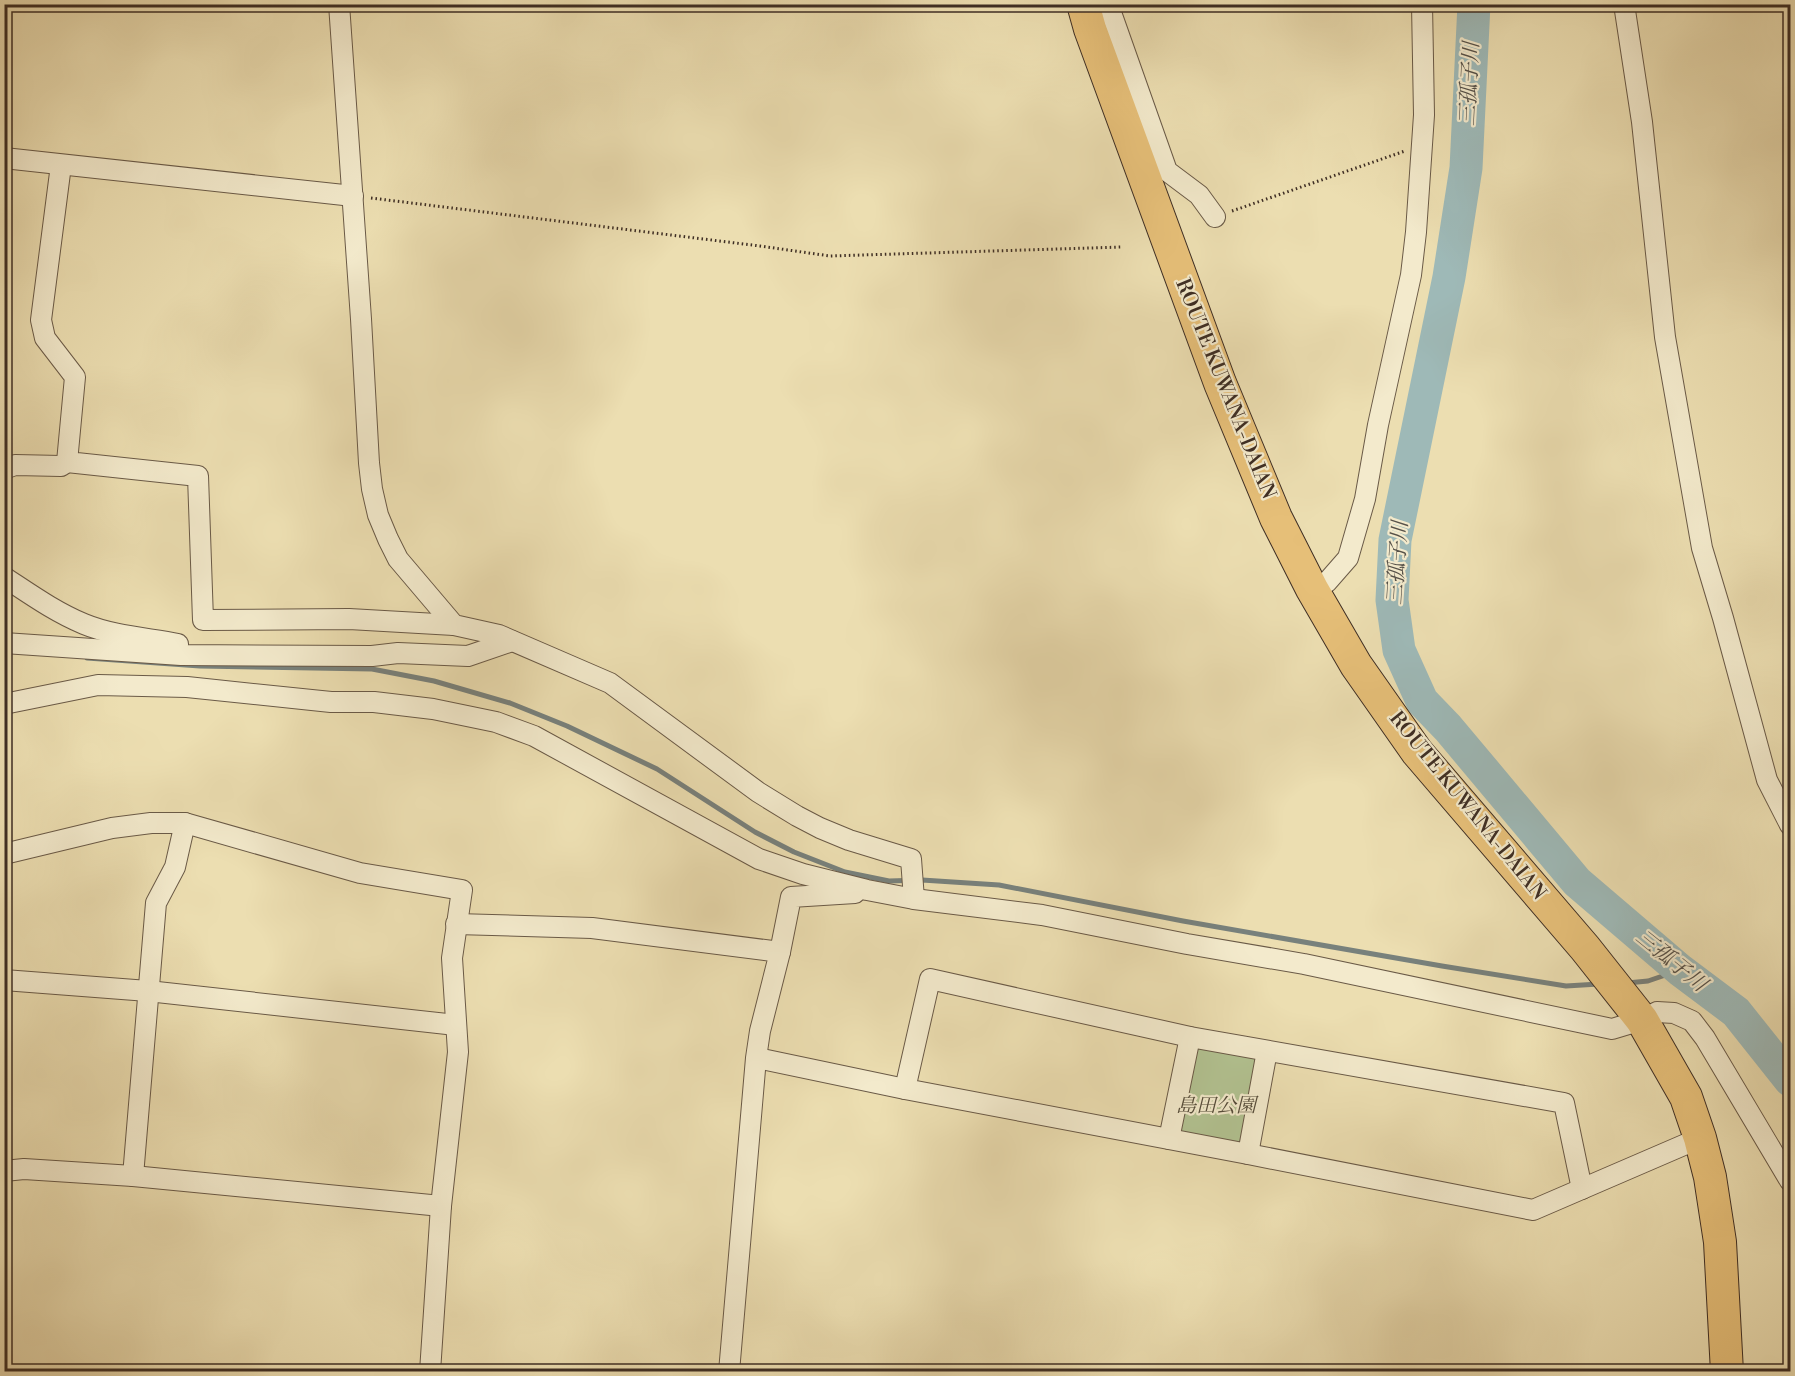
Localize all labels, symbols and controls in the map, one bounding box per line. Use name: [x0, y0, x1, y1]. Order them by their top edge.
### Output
water label: 三孤子川: [1455, 39, 1485, 127]
street label: ROUTE KUWANA-DAIAN: [1169, 275, 1281, 503]
water label: 三孤子川: [1382, 518, 1414, 606]
street label: ROUTE KUWANA-DAIAN: [1383, 707, 1551, 905]
water label: 三孤子川: [1630, 924, 1713, 999]
park label: 島田公園: [1176, 1094, 1259, 1119]

